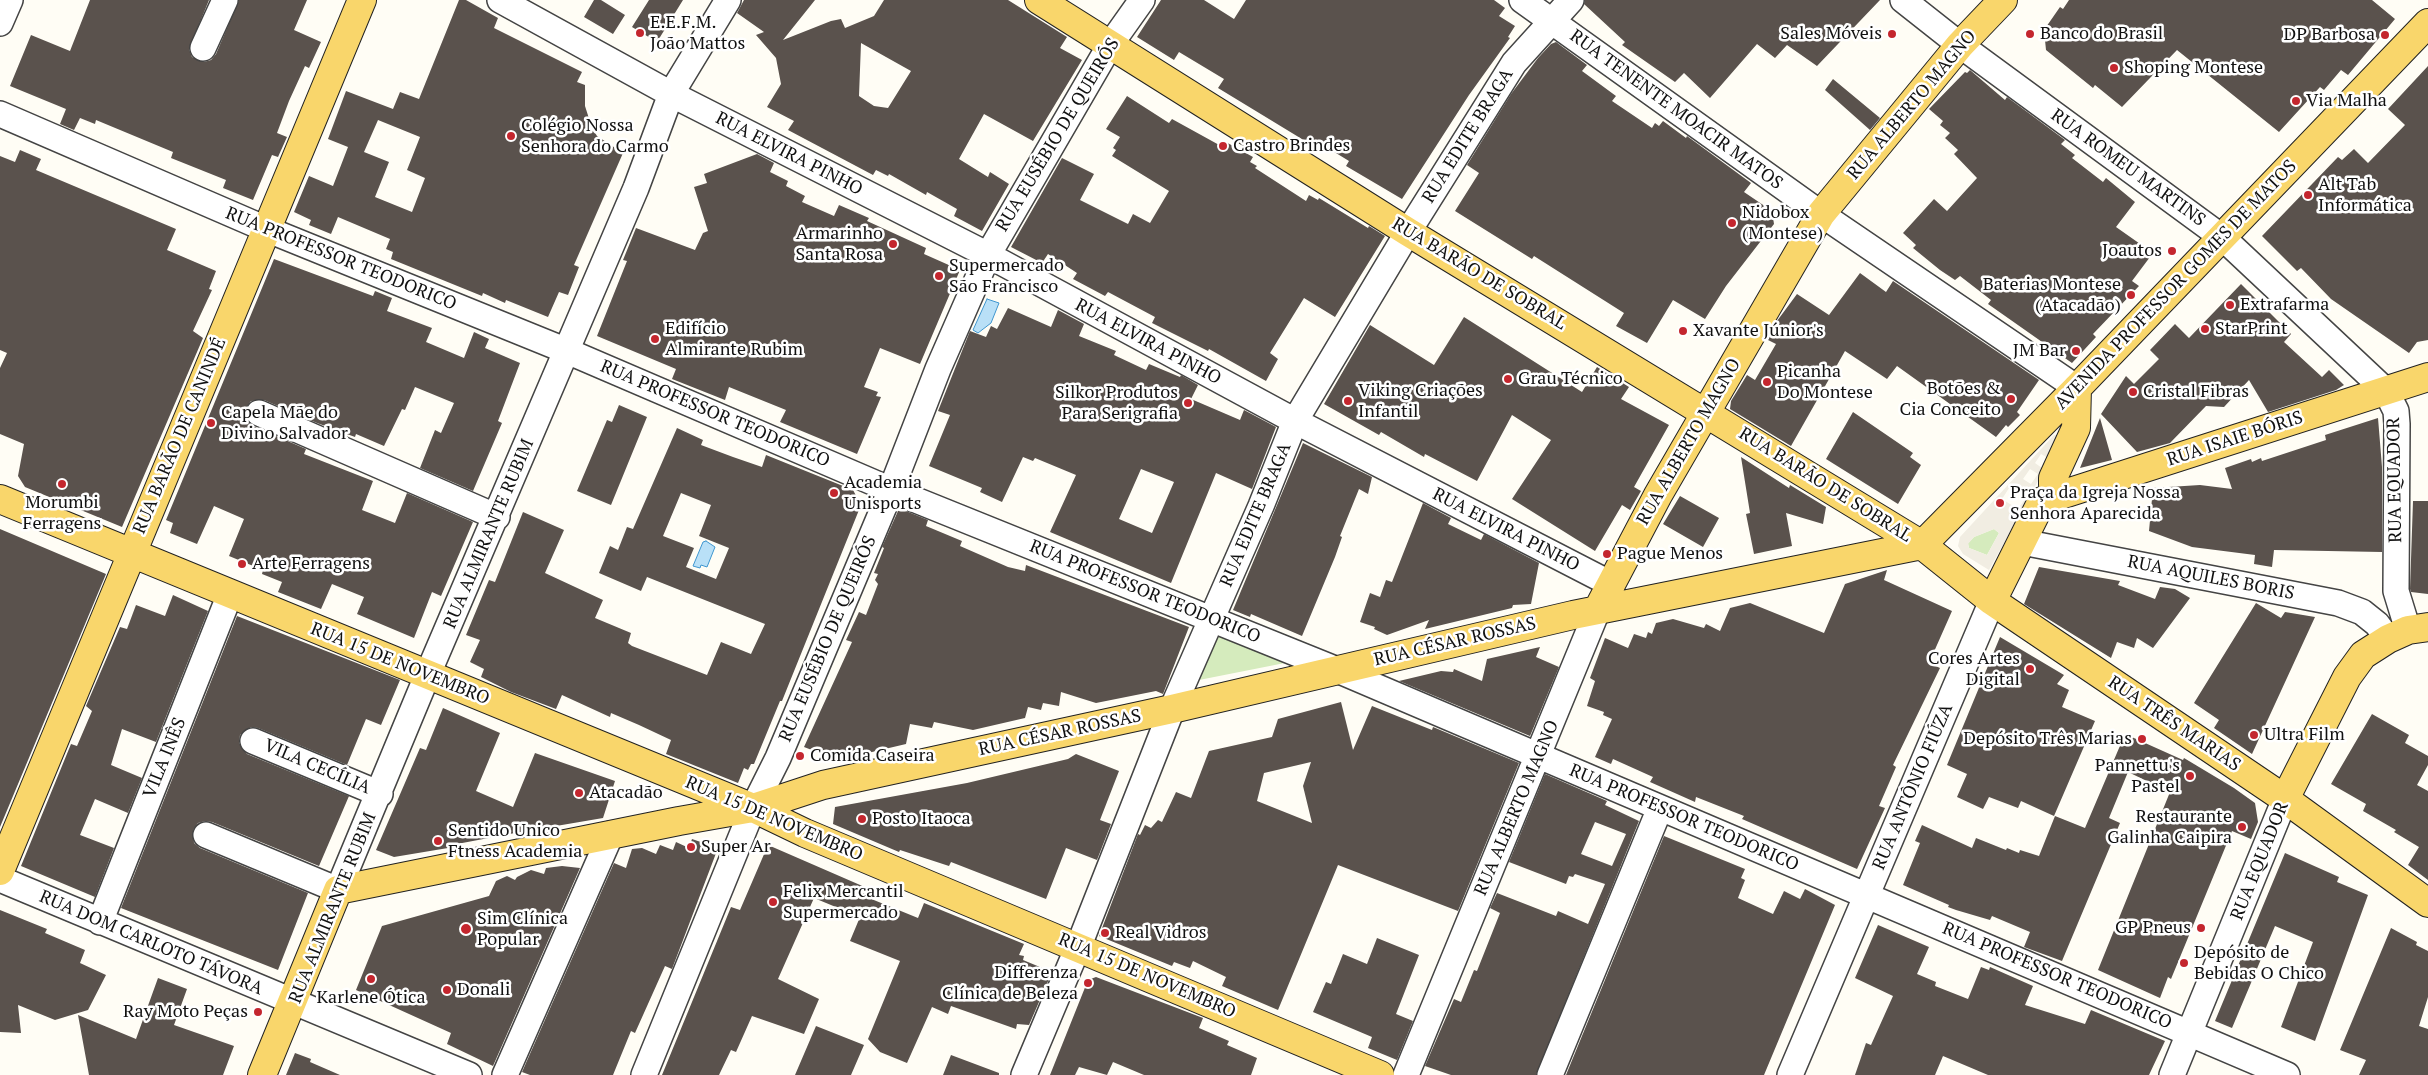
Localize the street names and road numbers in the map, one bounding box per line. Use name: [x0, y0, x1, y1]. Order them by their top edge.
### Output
street label: RUA TENENTE MOACIR MATOS: [1565, 25, 1787, 195]
street label: RUA ALBERTO MAGNO: [1843, 26, 1981, 184]
street label: RUA EUSÉBIO DE QUEIRÓS: [992, 34, 1124, 236]
street label: RUA EDITE BRAGA: [1418, 65, 1518, 207]
street label: RUA ROMEU MARTINS: [2046, 105, 2210, 231]
street label: RUA ELVIRA PINHO: [712, 108, 866, 200]
street label: AVENIDA PROFESSOR GOMES DE MATOS: [2051, 156, 2301, 414]
street label: RUA PROFESSOR TEODORICO: [222, 203, 460, 315]
street label: RUA BARÃO DE SOBRAL: [1388, 213, 1570, 335]
street label: RUA ELVIRA PINHO: [1071, 294, 1225, 390]
street label: RUA BARÃO DE CANINDÉ: [129, 335, 231, 537]
street label: RUA ALBERTO MAGNO: [1632, 355, 1746, 529]
street label: RUA PROFESSOR TEODORICO: [597, 356, 833, 472]
street label: RUA ISAIE BÓRIS: [2164, 407, 2306, 471]
street label: RUA EQUADOR: [2383, 417, 2407, 543]
street label: RUA BARÃO DE SOBRAL: [1735, 423, 1915, 547]
street label: RUA ALMIRANTE RUBIM: [439, 436, 539, 632]
street label: RUA EDITE BRAGA: [1216, 440, 1296, 590]
street label: RUA ELVIRA PINHO: [1429, 484, 1583, 576]
street label: RUA EUSÉBIO DE QUEIRÓS: [775, 533, 881, 745]
street label: RUA PROFESSOR TEODORICO: [1026, 536, 1264, 648]
street label: RUA AQUILES BORIS: [2126, 551, 2296, 605]
street label: RUA CÉSAR ROSSAS: [1372, 613, 1538, 671]
street label: RUA 15 DE NOVEMBRO: [307, 618, 493, 710]
street label: RUA TRÊS MARIAS: [2104, 672, 2244, 776]
street label: RUA ANTÔNIO FIÚZA: [1868, 701, 1958, 873]
street label: RUA CÉSAR ROSSAS: [977, 705, 1143, 761]
street label: VILA INÊS: [139, 715, 191, 801]
street label: RUA ALBERTO MAGNO: [1470, 717, 1564, 899]
street label: VILA CECÍLIA: [260, 735, 374, 799]
street label: RUA PROFESSOR TEODORICO: [1566, 760, 1802, 876]
street label: RUA 15 DE NOVEMBRO: [682, 772, 866, 866]
street label: RUA EQUADOR: [2226, 799, 2294, 923]
street label: RUA ALMIRANTE RUBIM: [285, 809, 381, 1007]
street label: RUA DOM CARLOTO TÁVORA: [36, 886, 266, 1000]
street label: RUA PROFESSOR TEODORICO: [1939, 918, 2175, 1034]
street label: RUA 15 DE NOVEMBRO: [1055, 929, 1239, 1023]

